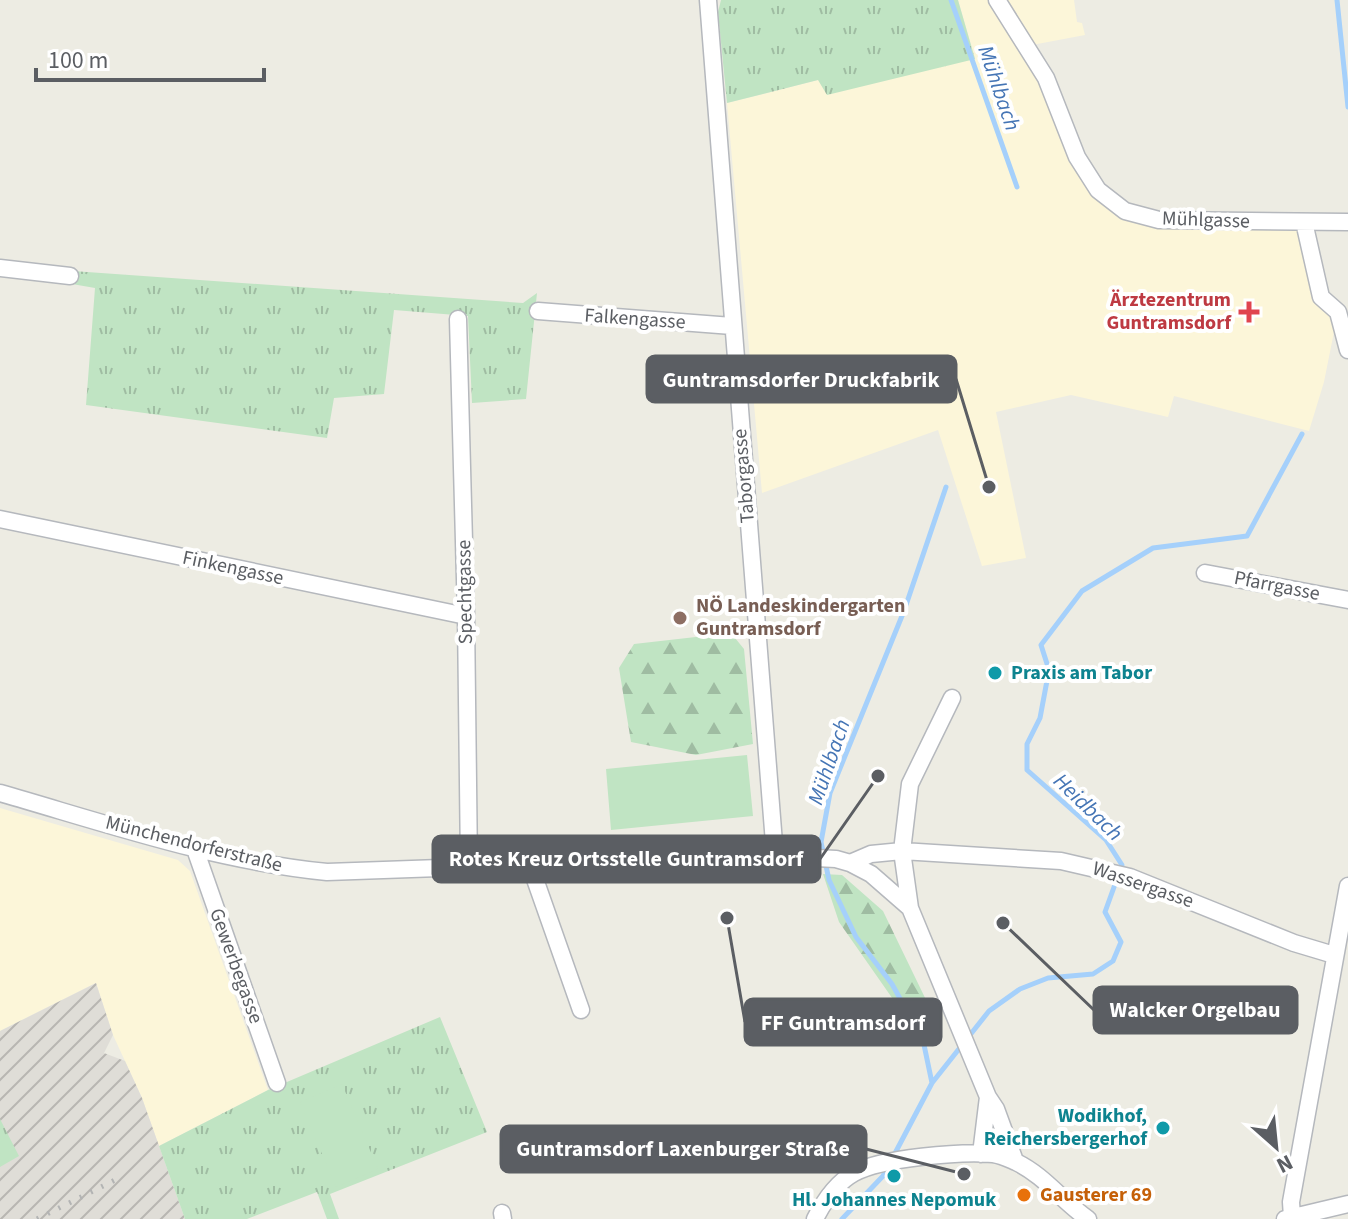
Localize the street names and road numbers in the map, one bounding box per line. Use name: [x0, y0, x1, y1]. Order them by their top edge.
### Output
street label: Mühlgasse: [1162, 204, 1250, 236]
street label: Falkengasse: [583, 302, 687, 337]
street label: Taborgasse: [726, 428, 762, 524]
street label: Spechtgasse: [450, 539, 480, 645]
street label: Finkengasse: [180, 544, 286, 592]
street label: Pfarrgasse: [1232, 564, 1322, 608]
street label: Münchendorferstraße: [103, 808, 285, 880]
street label: Wassergasse: [1089, 855, 1197, 915]
street label: Gewerbegasse: [202, 904, 270, 1028]

